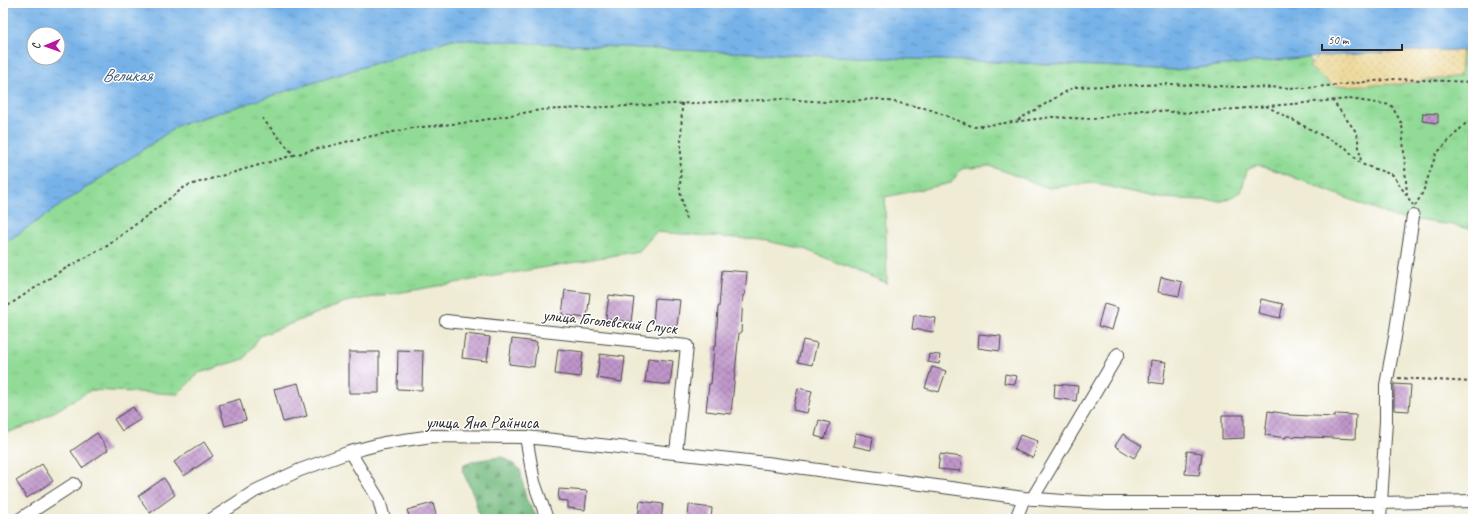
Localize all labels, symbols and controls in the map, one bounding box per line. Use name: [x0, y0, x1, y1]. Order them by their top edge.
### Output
north arrow: [26, 26, 66, 66]
scale bar: [1322, 26, 1402, 52]
text: 50 m: [1328, 32, 1350, 48]
text: С: [29, 42, 43, 49]
water label: Великая: [102, 64, 154, 86]
street label: улица Гоголевский Спуск: [541, 304, 680, 339]
street label: улица Яна Райниса: [425, 412, 540, 433]

